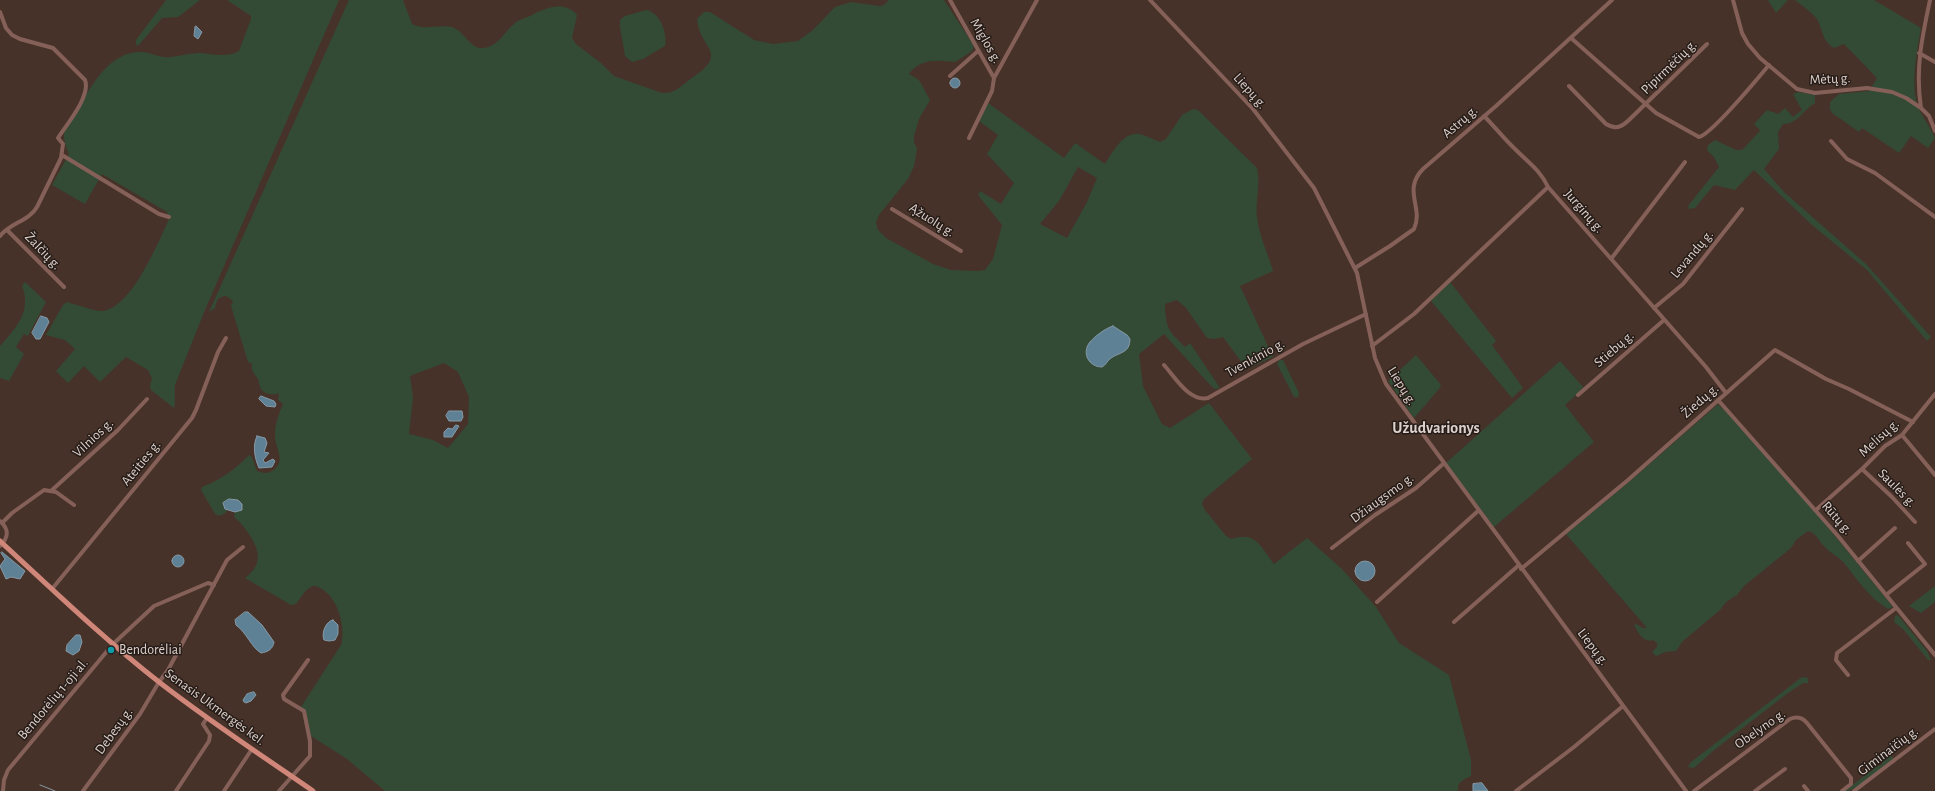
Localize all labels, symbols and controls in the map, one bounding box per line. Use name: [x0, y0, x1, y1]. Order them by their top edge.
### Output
street label: Miglos g.: [966, 16, 1006, 66]
street label: Pipirmėčių g.: [1637, 36, 1701, 98]
street label: Liepų g.: [1230, 70, 1270, 112]
street label: Mėtų g.: [1809, 70, 1851, 88]
street label: Astrų g.: [1439, 102, 1481, 142]
street label: Jurginų g.: [1560, 186, 1608, 236]
street label: Ąžuolų g.: [906, 199, 958, 241]
street label: Levandų g.: [1667, 226, 1717, 282]
street label: Žalčių g.: [21, 229, 65, 273]
street label: Stiebų g.: [1591, 327, 1637, 371]
street label: Tvenkinio g.: [1223, 335, 1287, 381]
street label: Liepų g.: [1384, 364, 1420, 408]
street label: Žiedų g.: [1678, 380, 1722, 422]
street label: Vilnios g.: [69, 415, 117, 461]
street label: Melisų g.: [1855, 415, 1903, 461]
district label: Užudvarionys: [1392, 418, 1480, 438]
street label: Ateities g.: [118, 437, 164, 489]
street label: Saulės g.: [1874, 465, 1920, 511]
street label: Džiaugsmo g.: [1347, 469, 1417, 527]
street label: Rūtų g.: [1818, 498, 1856, 538]
street label: Liepų g.: [1574, 625, 1612, 669]
place label: Bendorėliai: [119, 642, 182, 658]
marker: Bendorėliai: [106, 645, 116, 655]
street label: Bendorėlių 1-oji al.: [14, 655, 92, 743]
street label: Senasis Ukmergės kel.: [162, 665, 268, 749]
street label: Debesų g.: [91, 704, 137, 758]
street label: Obelyno g.: [1731, 705, 1789, 753]
street label: Giminaičių g.: [1854, 723, 1922, 779]

